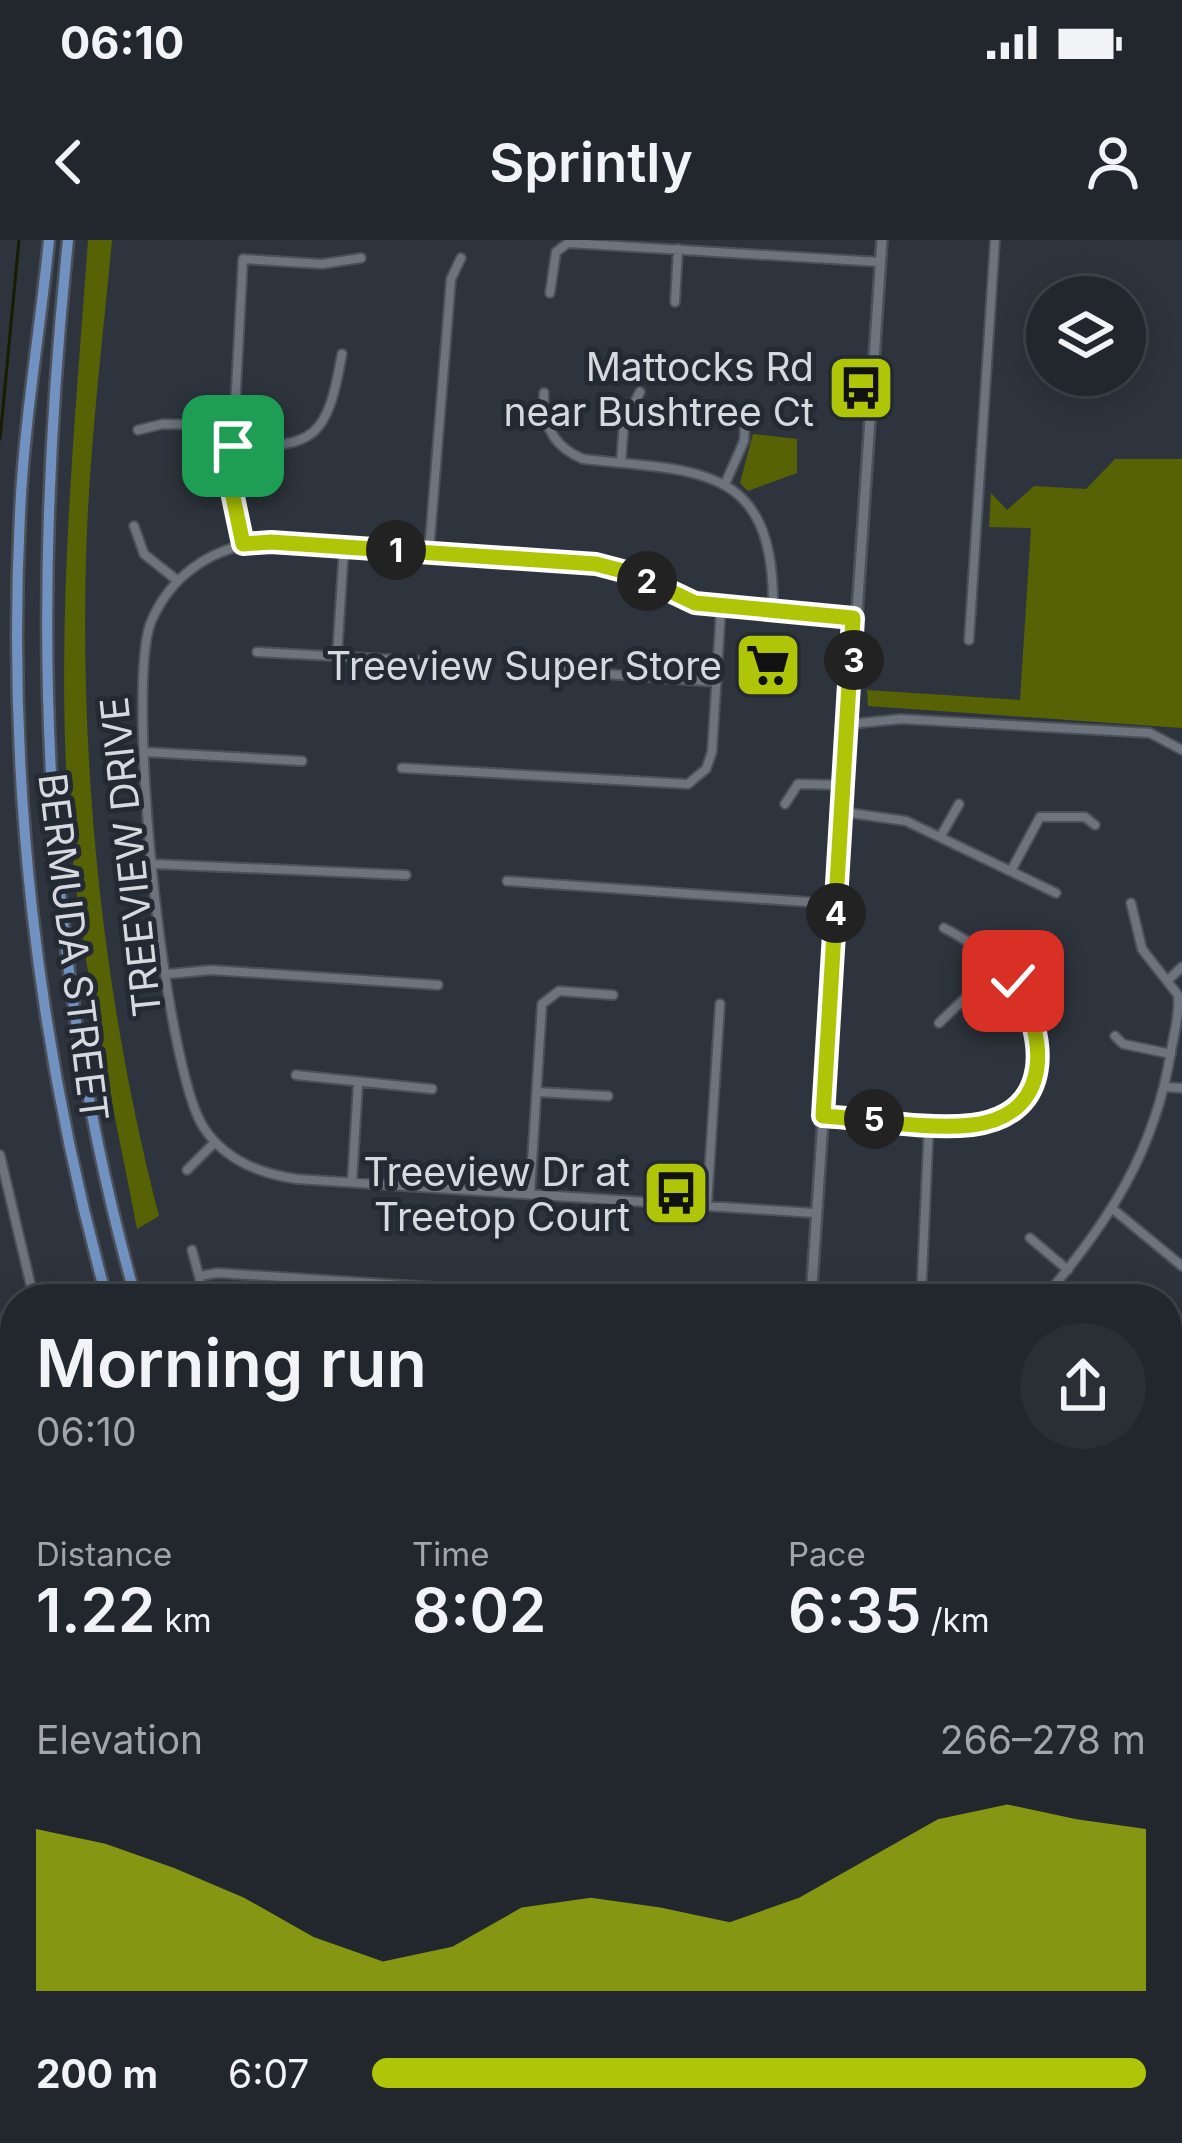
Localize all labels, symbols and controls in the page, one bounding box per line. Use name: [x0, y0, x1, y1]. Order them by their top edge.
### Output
text: 06:10: [60, 15, 184, 70]
icon: back: [36, 129, 102, 195]
icon: person: [1080, 129, 1146, 195]
text: Sprintly: [489, 130, 693, 195]
map controls: [1026, 276, 1146, 396]
button: layers: [1026, 276, 1146, 396]
place label: Mattocks Rd near Bushtree Ct: [504, 343, 814, 435]
bus stop icon: Mattocks Rd near Bushtree Ct: [826, 353, 896, 423]
pin: [182, 395, 284, 497]
icon: arrive: [200, 413, 266, 479]
pin: 1: [366, 520, 426, 580]
text: 1: [389, 530, 403, 570]
pin: 2: [617, 551, 677, 611]
text: 2: [637, 561, 657, 601]
supermarket icon: Treeview Super Store: [733, 630, 803, 700]
pin: 3: [824, 630, 884, 690]
text: 3: [843, 640, 865, 680]
place label: Treeview Super Store: [326, 642, 722, 689]
street label: TREEVIEW DRIVE: [90, 695, 170, 1019]
street label: BERMUDA STREET: [29, 770, 119, 1124]
pin: 4: [806, 883, 866, 943]
text: 4: [825, 893, 847, 933]
pin: [962, 930, 1064, 1032]
icon: check: [980, 948, 1046, 1014]
pin: 5: [844, 1089, 904, 1149]
text: 5: [863, 1099, 885, 1139]
place label: Treeview Dr at Treetop Court: [364, 1148, 630, 1240]
bus stop icon: Treeview Dr at Treetop Court: [641, 1158, 711, 1228]
text: Morning run: [36, 1323, 427, 1403]
button: share: [1020, 1323, 1146, 1449]
text: 06:10: [36, 1408, 137, 1455]
text: Distance: [36, 1534, 172, 1574]
text: Time: [412, 1534, 489, 1574]
text: Pace: [788, 1534, 866, 1574]
text: 1.22: [36, 1574, 155, 1646]
text: 8:02: [412, 1574, 547, 1646]
text: 6:35: [788, 1574, 921, 1646]
text: km: [155, 1600, 212, 1640]
text: /km: [921, 1600, 990, 1640]
text: Elevation: [36, 1716, 203, 1763]
text: 266–278 m: [940, 1716, 1146, 1763]
text: 200 m: [36, 2050, 158, 2097]
text: 6:07: [228, 2050, 309, 2097]

